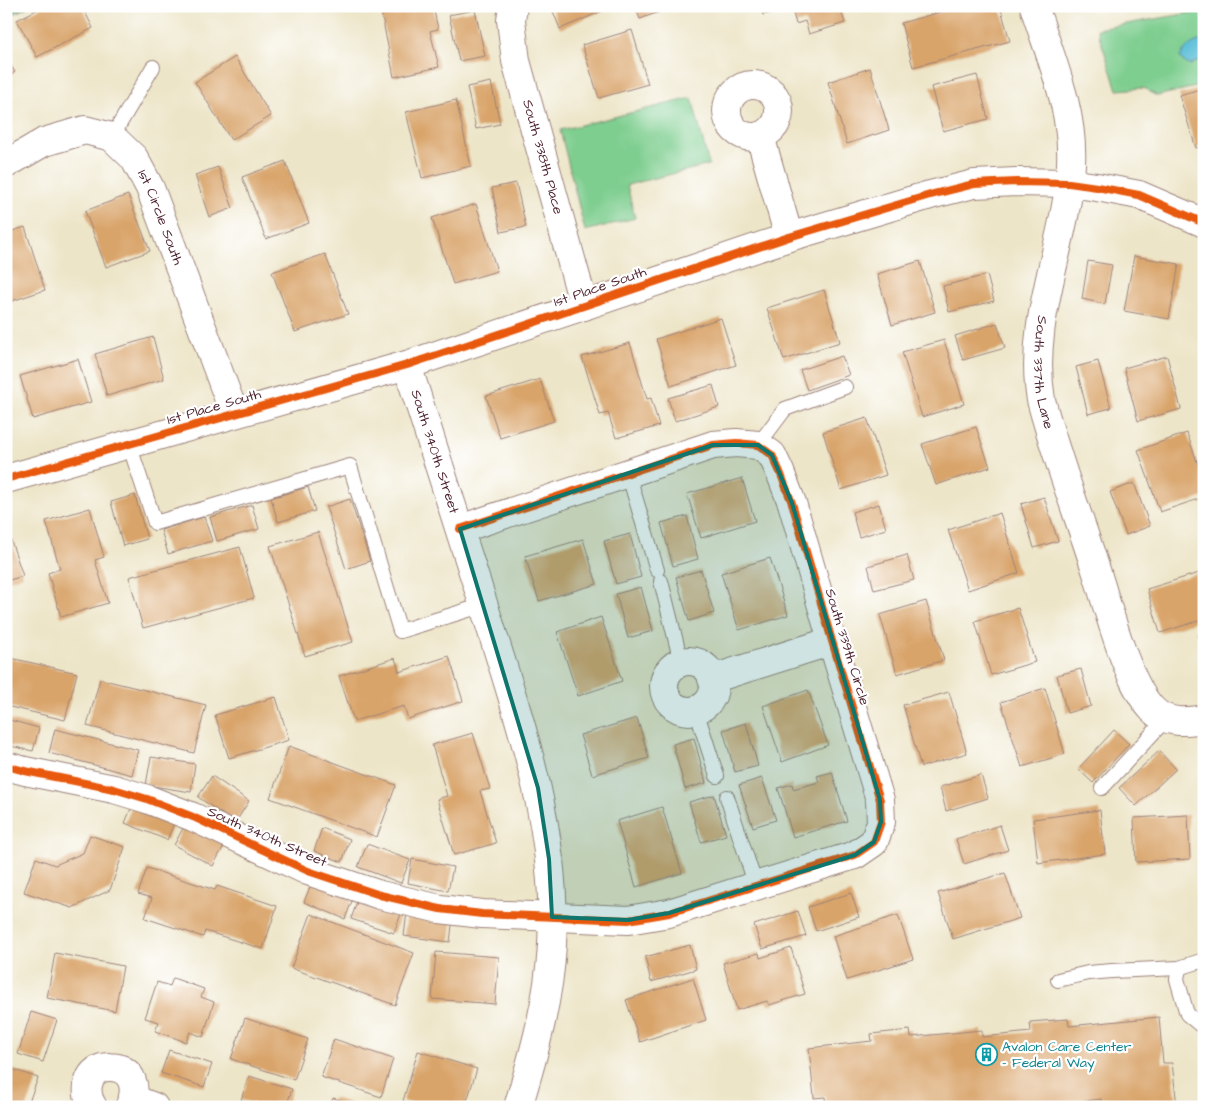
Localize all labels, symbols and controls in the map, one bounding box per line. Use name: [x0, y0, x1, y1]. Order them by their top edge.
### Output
street label: South 338th Place: [517, 97, 568, 217]
street label: 1st Circle South: [132, 166, 188, 268]
street label: 1st Place South: [551, 262, 649, 312]
street label: South 337th Lane: [1028, 314, 1059, 432]
street label: 1st Place South: [165, 384, 263, 430]
street label: South 340th Street: [405, 387, 464, 517]
street label: South 339th Circle: [820, 586, 874, 708]
street label: South 340th Street: [204, 802, 330, 873]
place label: Avalon Care Center - Federal Way: [1002, 1037, 1132, 1073]
building icon: Avalon Care Center - Federal Way: [974, 1043, 998, 1067]

